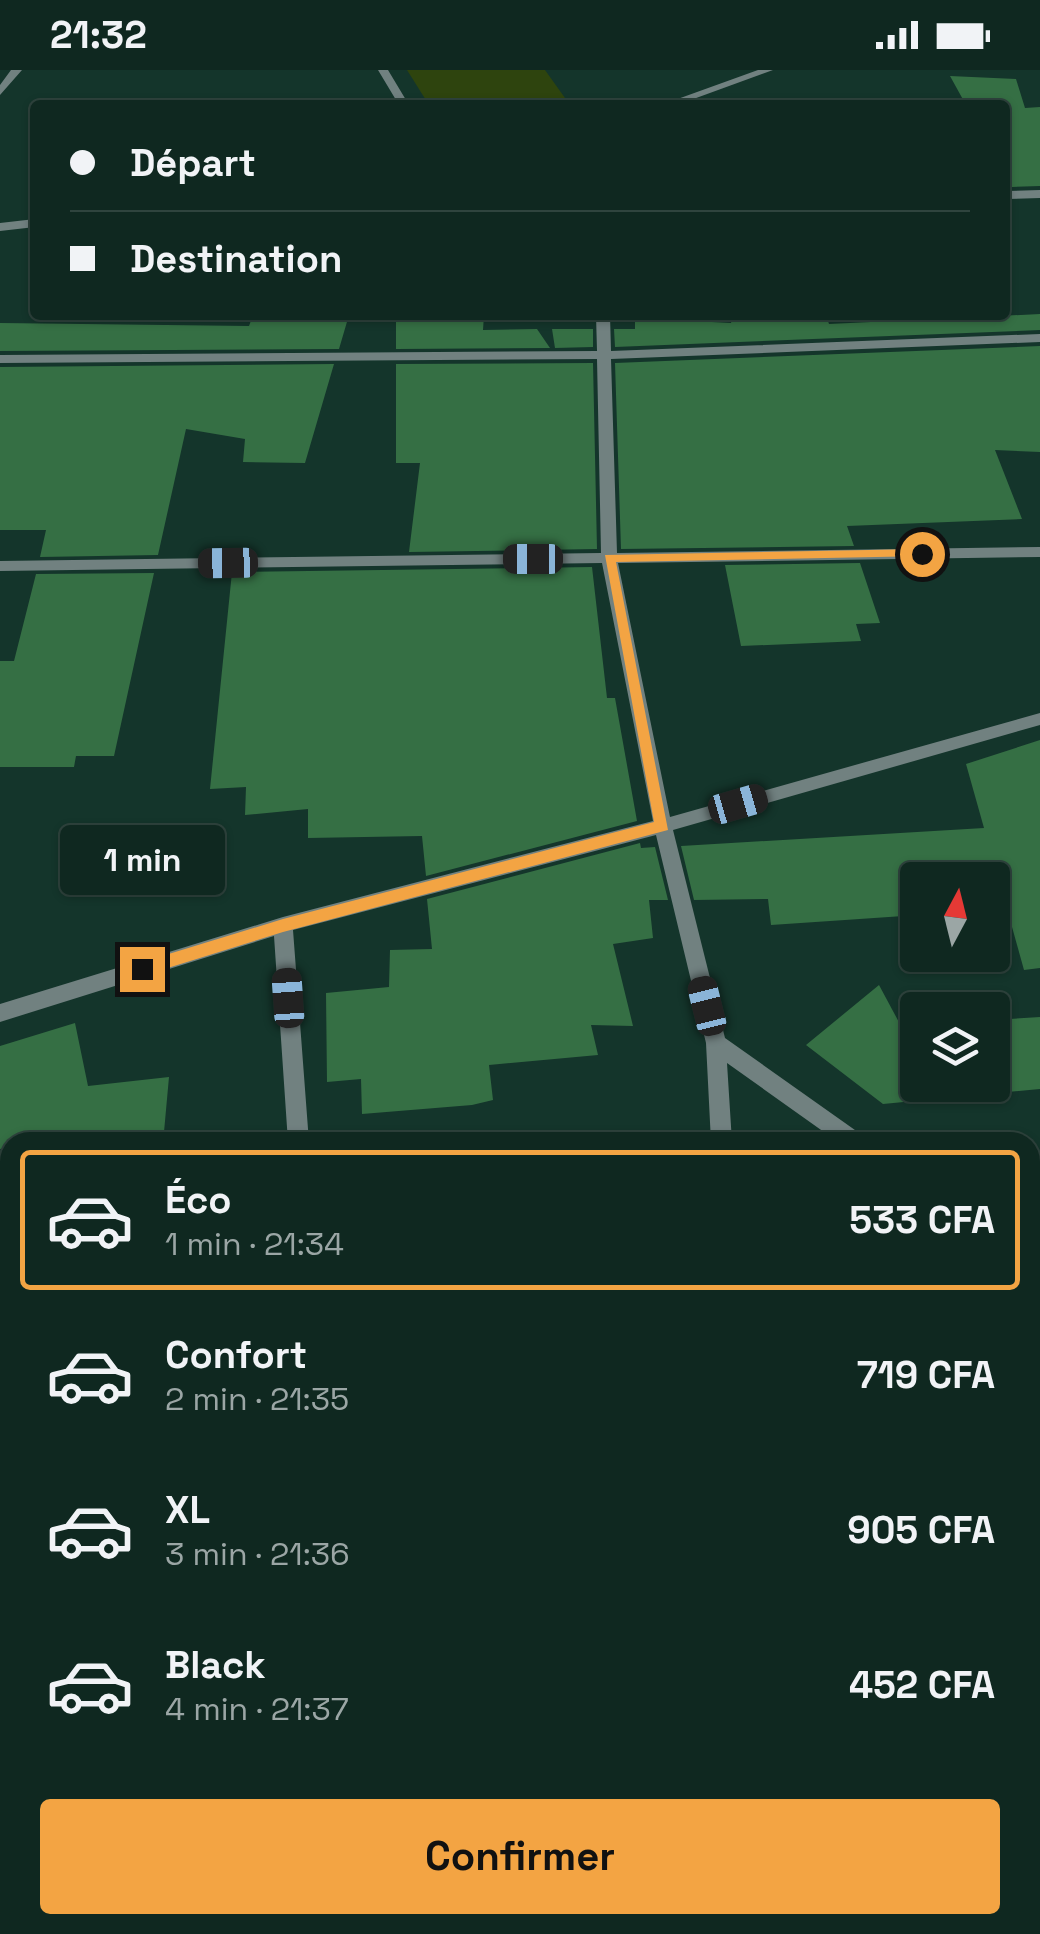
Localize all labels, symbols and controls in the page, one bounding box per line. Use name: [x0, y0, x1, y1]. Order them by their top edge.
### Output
text: 21:32: [50, 11, 147, 59]
text: Départ: [130, 139, 256, 187]
text: Destination: [130, 235, 342, 283]
route start: [900, 532, 945, 577]
car: [503, 544, 563, 574]
car: [198, 547, 258, 579]
car: [705, 781, 771, 827]
callout: 1 min: [59, 824, 224, 894]
text: 1 min: [103, 840, 182, 880]
north arrow: [900, 862, 1010, 972]
map controls: [900, 862, 1010, 1102]
route end: [120, 947, 165, 992]
car: [271, 967, 305, 1029]
car: [685, 973, 729, 1039]
button: layers: [900, 992, 1010, 1102]
icon: car: [45, 1175, 135, 1265]
text: Éco: [165, 1176, 232, 1224]
text: 533 CFA: [849, 1196, 995, 1244]
text: 1 min · 21:34: [165, 1224, 344, 1264]
icon: car: [45, 1330, 135, 1420]
text: Confort: [165, 1331, 307, 1379]
text: 719 CFA: [857, 1351, 995, 1399]
text: 2 min · 21:35: [165, 1379, 349, 1419]
icon: car: [45, 1485, 135, 1575]
text: XL: [165, 1486, 210, 1534]
text: 905 CFA: [847, 1506, 995, 1554]
text: 3 min · 21:36: [165, 1534, 350, 1574]
icon: car: [45, 1640, 135, 1730]
text: Black: [165, 1641, 266, 1689]
text: 452 CFA: [849, 1661, 995, 1709]
text: 4 min · 21:37: [165, 1689, 349, 1729]
button: Confirmer: [40, 1799, 1000, 1914]

